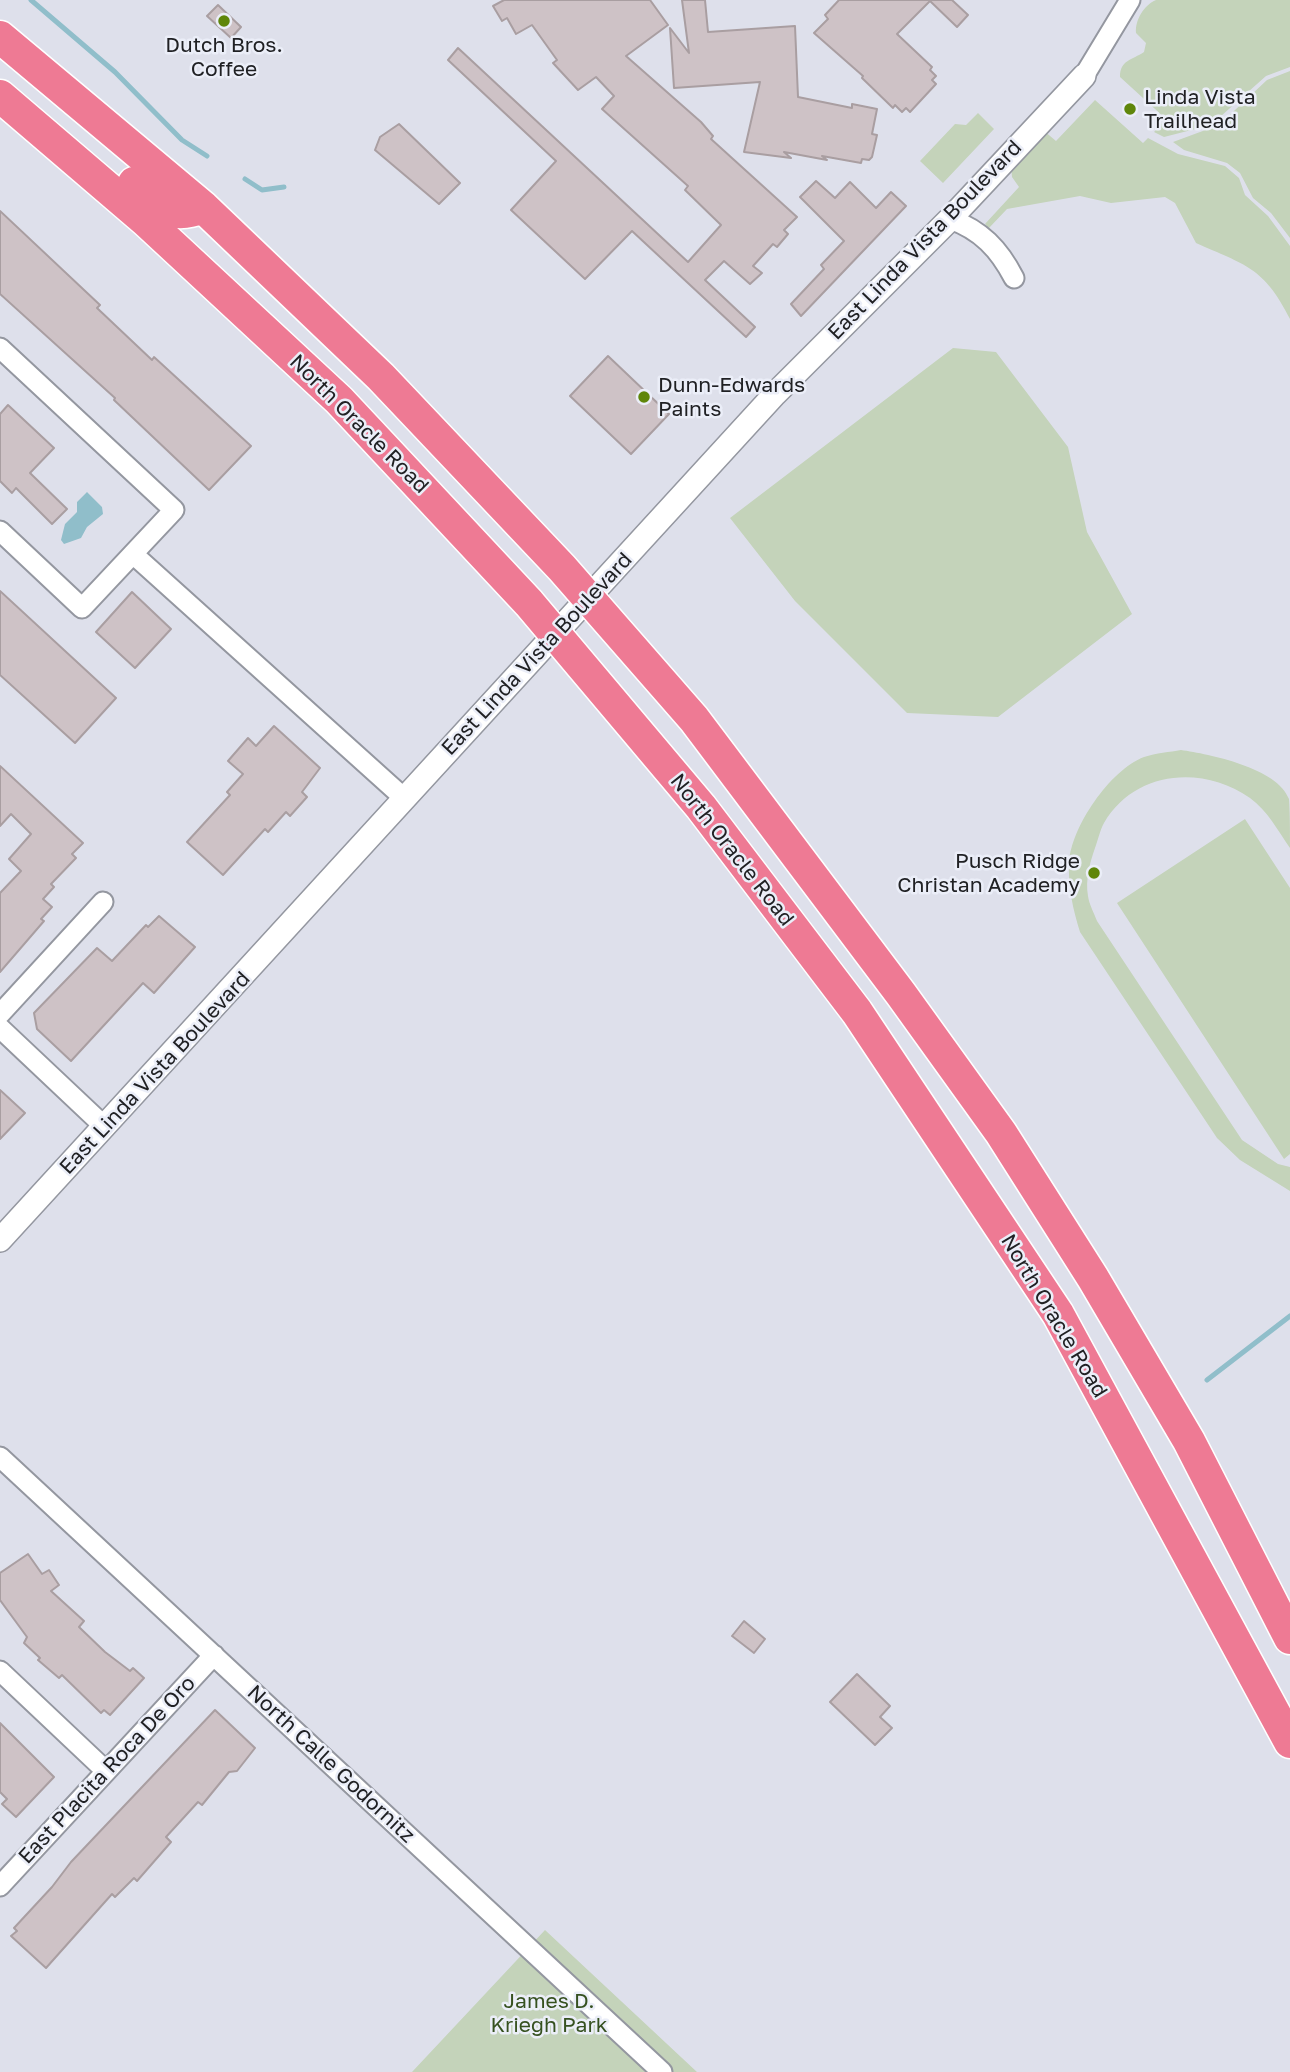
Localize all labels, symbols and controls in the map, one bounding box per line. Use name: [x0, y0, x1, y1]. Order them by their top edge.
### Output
marker: Dutch Bros. Coffee: [216, 13, 232, 29]
place label: Dutch Bros. Coffee: [165, 32, 283, 82]
place label: Linda Vista Trailhead: [1144, 84, 1256, 134]
marker: Linda Vista Trailhead: [1122, 101, 1138, 117]
street label: East Linda Vista Boulevard: [823, 135, 1027, 345]
street label: North Oracle Road: [284, 349, 434, 499]
place label: Dunn-Edwards Paints: [658, 372, 805, 422]
marker: Dunn-Edwards Paints: [636, 389, 652, 405]
street label: East Linda Vista Boulevard: [437, 548, 637, 760]
street label: North Oracle Road: [665, 769, 799, 931]
place label: Pusch Ridge Christan Academy: [897, 848, 1080, 898]
marker: Pusch Ridge Christan Academy: [1086, 865, 1102, 881]
street label: East Linda Vista Boulevard: [55, 967, 255, 1179]
street label: North Oracle Road: [995, 1230, 1113, 1402]
street label: East Placita Roca De Oro: [13, 1671, 201, 1869]
street label: North Calle Godornitz: [242, 1680, 420, 1848]
park label: James D. Kriegh Park: [490, 1988, 608, 2038]

